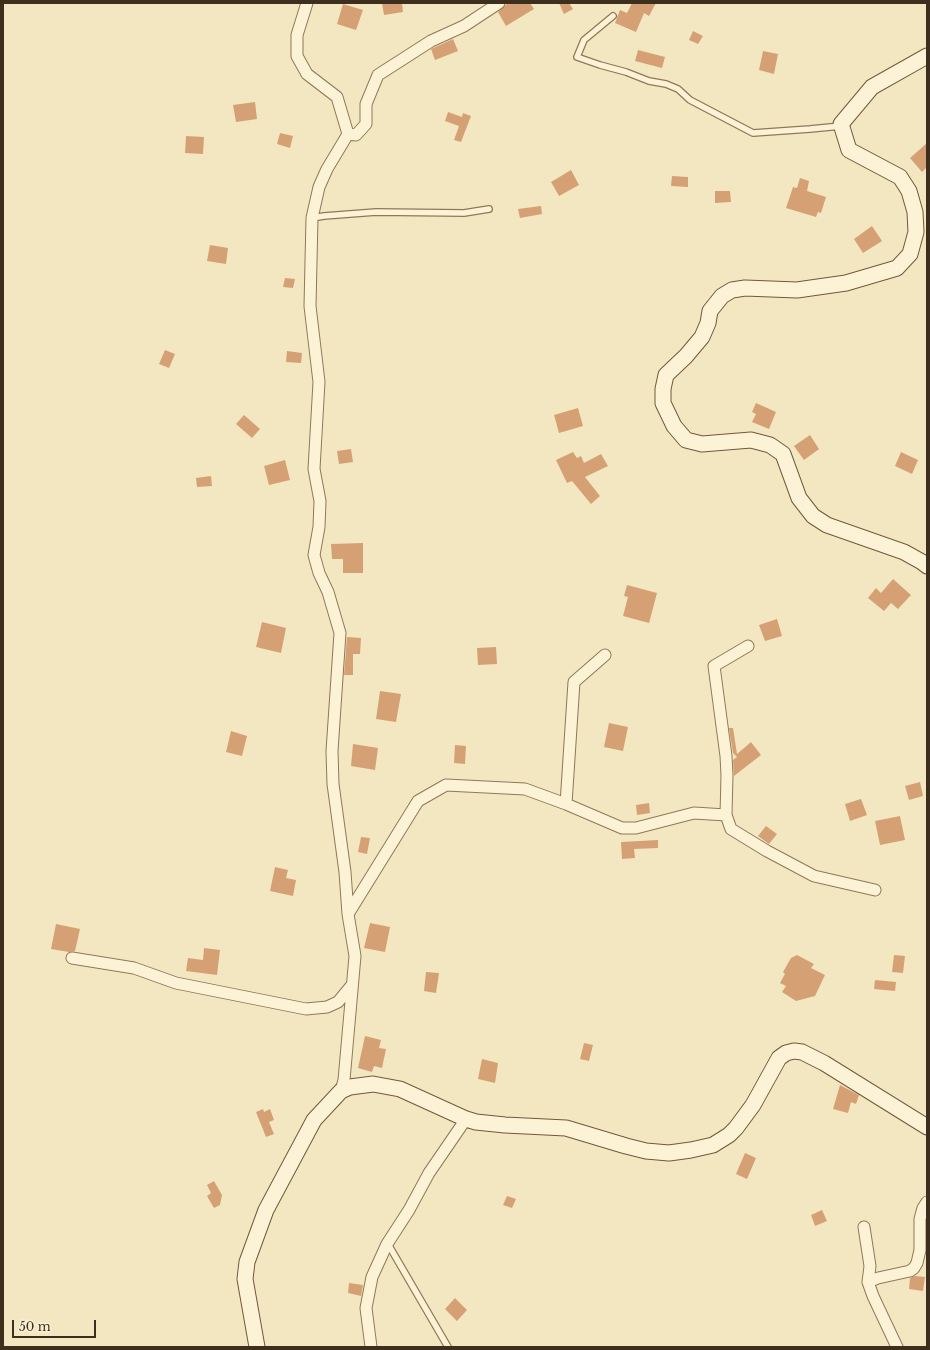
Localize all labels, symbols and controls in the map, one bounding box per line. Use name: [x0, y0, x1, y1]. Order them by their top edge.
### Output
scale bar: [14, 1312, 98, 1338]
text: 50 m: [19, 1319, 51, 1334]

